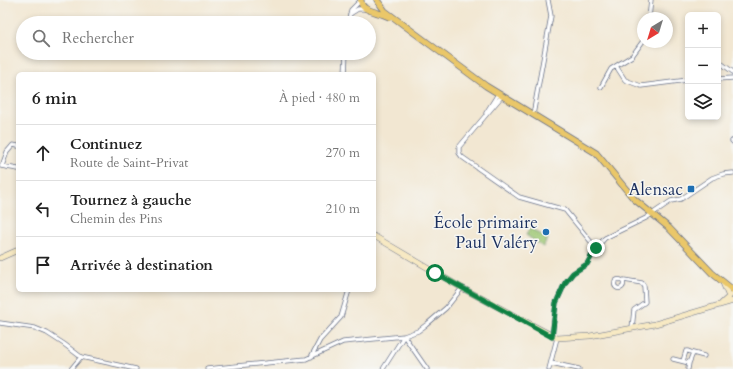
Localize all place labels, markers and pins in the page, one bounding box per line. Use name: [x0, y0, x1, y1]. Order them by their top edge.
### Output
place label: Alensac: [628, 178, 683, 201]
marker: Alensac: [686, 184, 696, 194]
place label: École primaire Paul Valéry: [434, 211, 538, 254]
marker: École primaire Paul Valéry: [541, 227, 551, 237]

